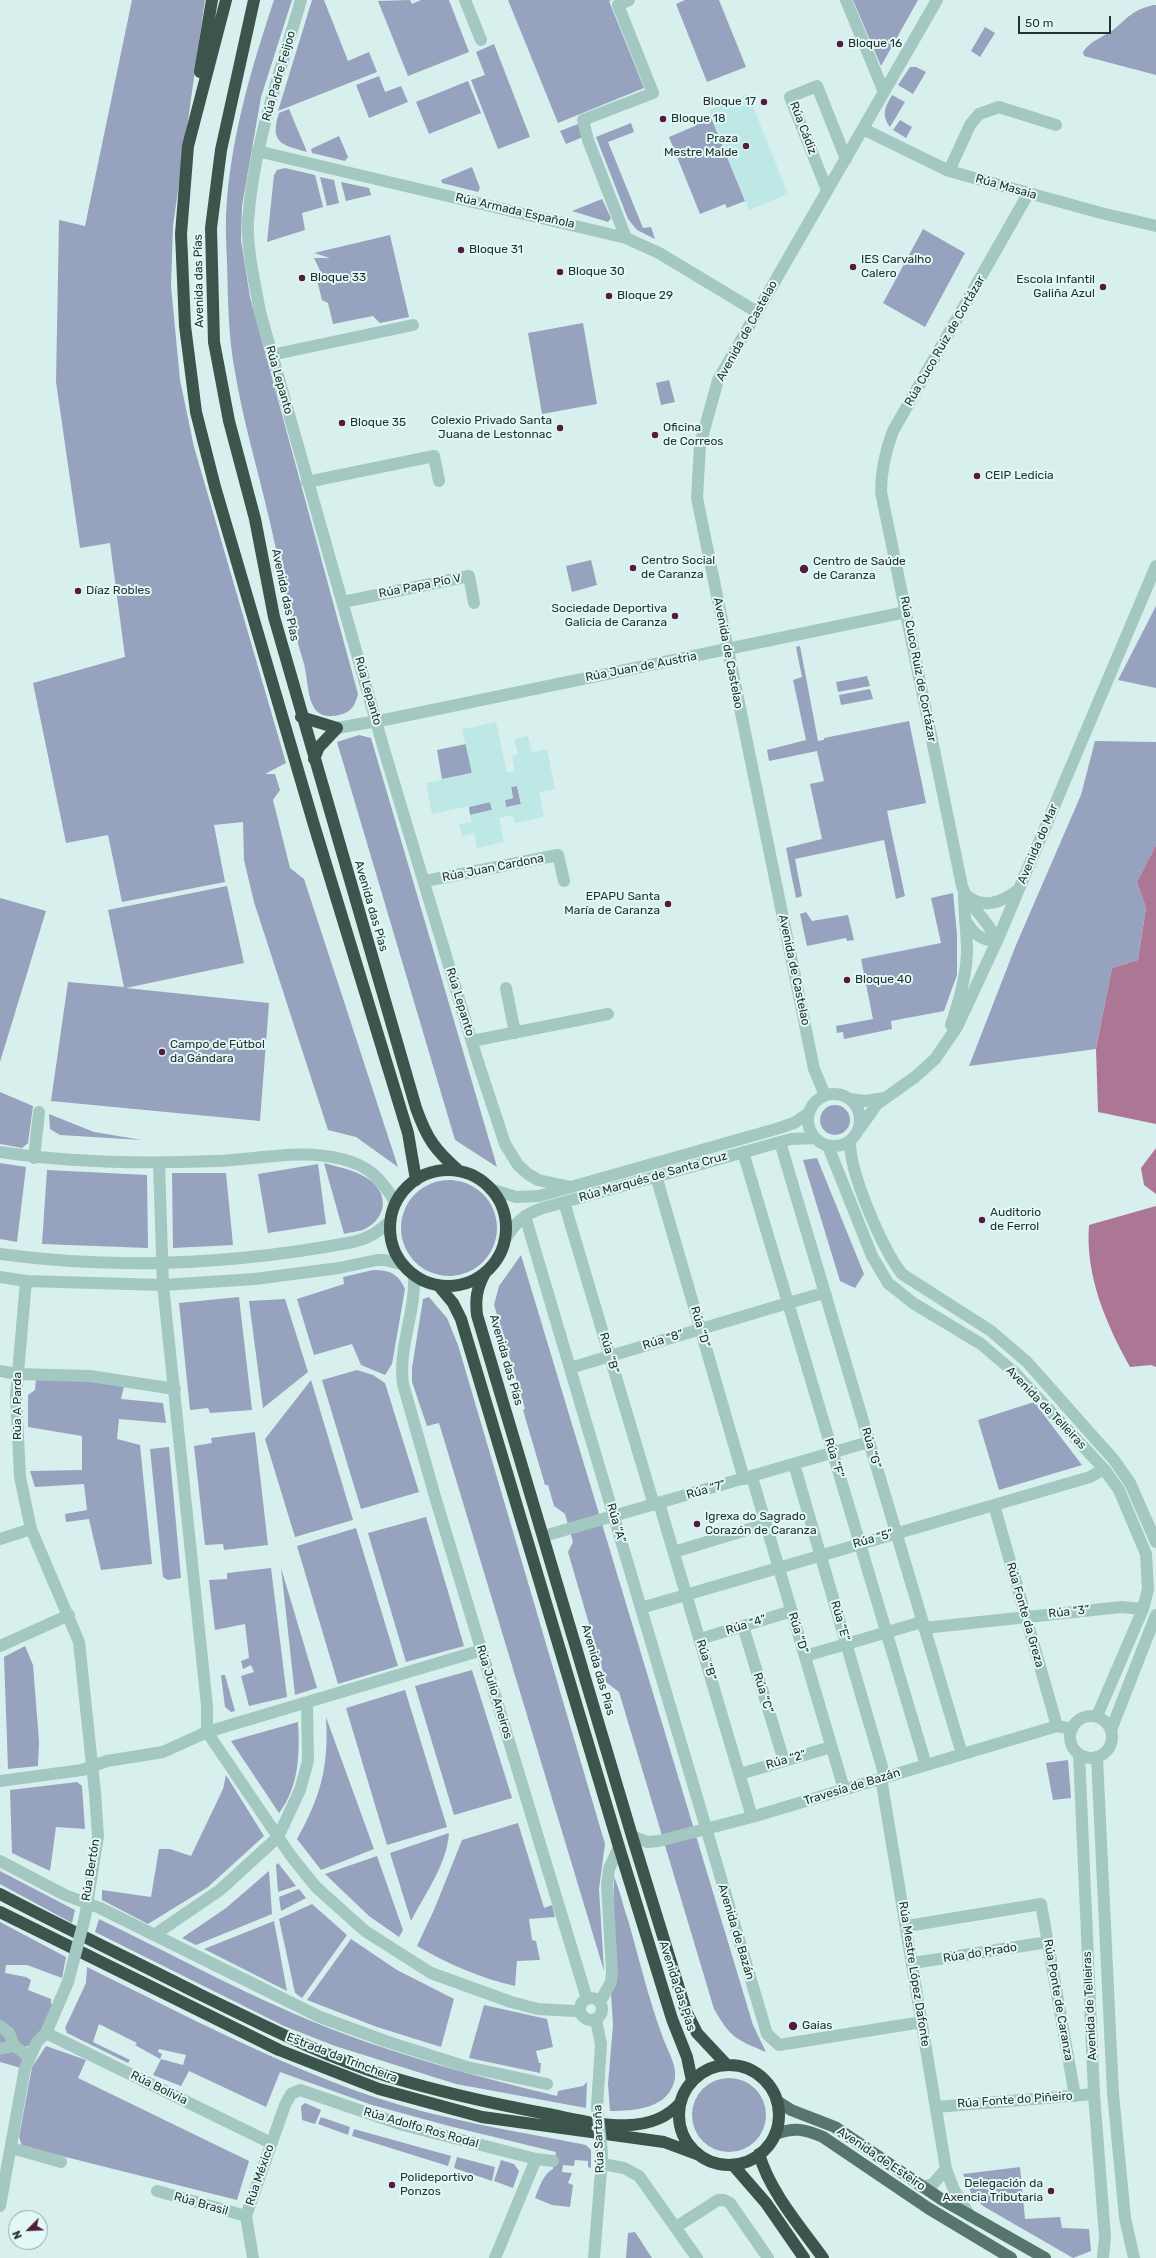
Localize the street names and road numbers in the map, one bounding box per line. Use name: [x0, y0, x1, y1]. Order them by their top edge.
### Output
street label: Rúa Padre Feijoo: [259, 29, 299, 123]
street label: Rúa Cádiz: [786, 100, 820, 156]
street label: Rúa Masaia: [974, 171, 1038, 203]
street label: Rúa Armada Española: [454, 190, 576, 232]
street label: Avenida das Pías: [191, 234, 207, 328]
street label: Rúa Cuco Ruiz de Cortázar: [902, 273, 988, 409]
street label: Avenida de Castelao: [713, 278, 781, 384]
street label: Rúa Lepanto: [262, 344, 296, 416]
street label: Avenida das Pías: [268, 548, 302, 642]
street label: Rúa Papa Pío V: [377, 571, 463, 601]
street label: Rúa Cuco Ruiz de Cortázar: [897, 595, 939, 743]
street label: Avenida de Castelao: [710, 596, 746, 710]
street label: Rúa Juan de Austria: [584, 649, 698, 685]
street label: Rúa Lepanto: [351, 655, 385, 727]
street label: Avenida do Mar: [1015, 802, 1061, 886]
street label: Rúa Juan Cardona: [441, 851, 545, 885]
street label: Avenida das Pías: [351, 859, 391, 953]
street label: Avenida de Castelao: [775, 913, 813, 1027]
street label: Rúa Lepanto: [443, 966, 477, 1038]
street label: Rúa Marqués de Santa Cruz: [577, 1149, 729, 1205]
street label: Rúa “D”: [687, 1305, 713, 1349]
street label: Avenida das Pías: [486, 1313, 526, 1407]
street label: Rúa “8”: [641, 1327, 685, 1353]
street label: Rúa “B”: [596, 1331, 622, 1375]
street label: Avenida de Telleiras: [1003, 1364, 1089, 1452]
street label: Rúa A Parda: [11, 1372, 25, 1440]
street label: Rúa “G”: [858, 1426, 884, 1470]
street label: Rúa “F”: [821, 1436, 847, 1480]
street label: Rúa “7”: [685, 1478, 727, 1502]
street label: Rúa “A”: [604, 1502, 628, 1544]
street label: Rúa “5”: [851, 1526, 895, 1552]
street label: Rúa Fonte da Greza: [1003, 1561, 1047, 1669]
street label: Rúa “E”: [827, 1599, 853, 1643]
street label: Rúa “3”: [1048, 1603, 1090, 1621]
street label: Rúa “D”: [785, 1611, 811, 1655]
street label: Rúa “4”: [724, 1612, 768, 1638]
street label: Avenida das Pías: [578, 1623, 618, 1717]
street label: Rúa “B”: [693, 1638, 719, 1682]
street label: Rúa Julio Aneiros: [473, 1643, 515, 1741]
street label: Rúa “C”: [750, 1671, 776, 1715]
street label: Rúa “2”: [764, 1747, 808, 1773]
street label: Travesía de Bazán: [802, 1765, 902, 1809]
street label: Rúa Bertón: [79, 1838, 103, 1902]
street label: Avenida de Bazán: [715, 1882, 757, 1982]
street label: Rúa Mestre López Dafonte: [895, 1900, 933, 2048]
street label: Rúa Ponte de Caranza: [1040, 1938, 1076, 2062]
street label: Avenida das Pías: [656, 1939, 698, 2033]
street label: Rúa do Prado: [942, 1940, 1018, 1966]
street label: Avenida de Telleiras: [1080, 1951, 1100, 2061]
street label: Estrada da Trincheira: [284, 2030, 400, 2086]
street label: Rúa Bolivia: [128, 2068, 190, 2108]
street label: Rúa Fonte do Piñeiro: [957, 2089, 1073, 2111]
street label: Rúa Adolfo Ros Rodal: [362, 2105, 480, 2151]
street label: Rúa Sartaña: [591, 2105, 607, 2173]
street label: Avenida de Esteiro: [834, 2124, 928, 2194]
street label: Rúa México: [243, 2143, 277, 2207]
street label: Rúa Brasil: [172, 2189, 230, 2219]

